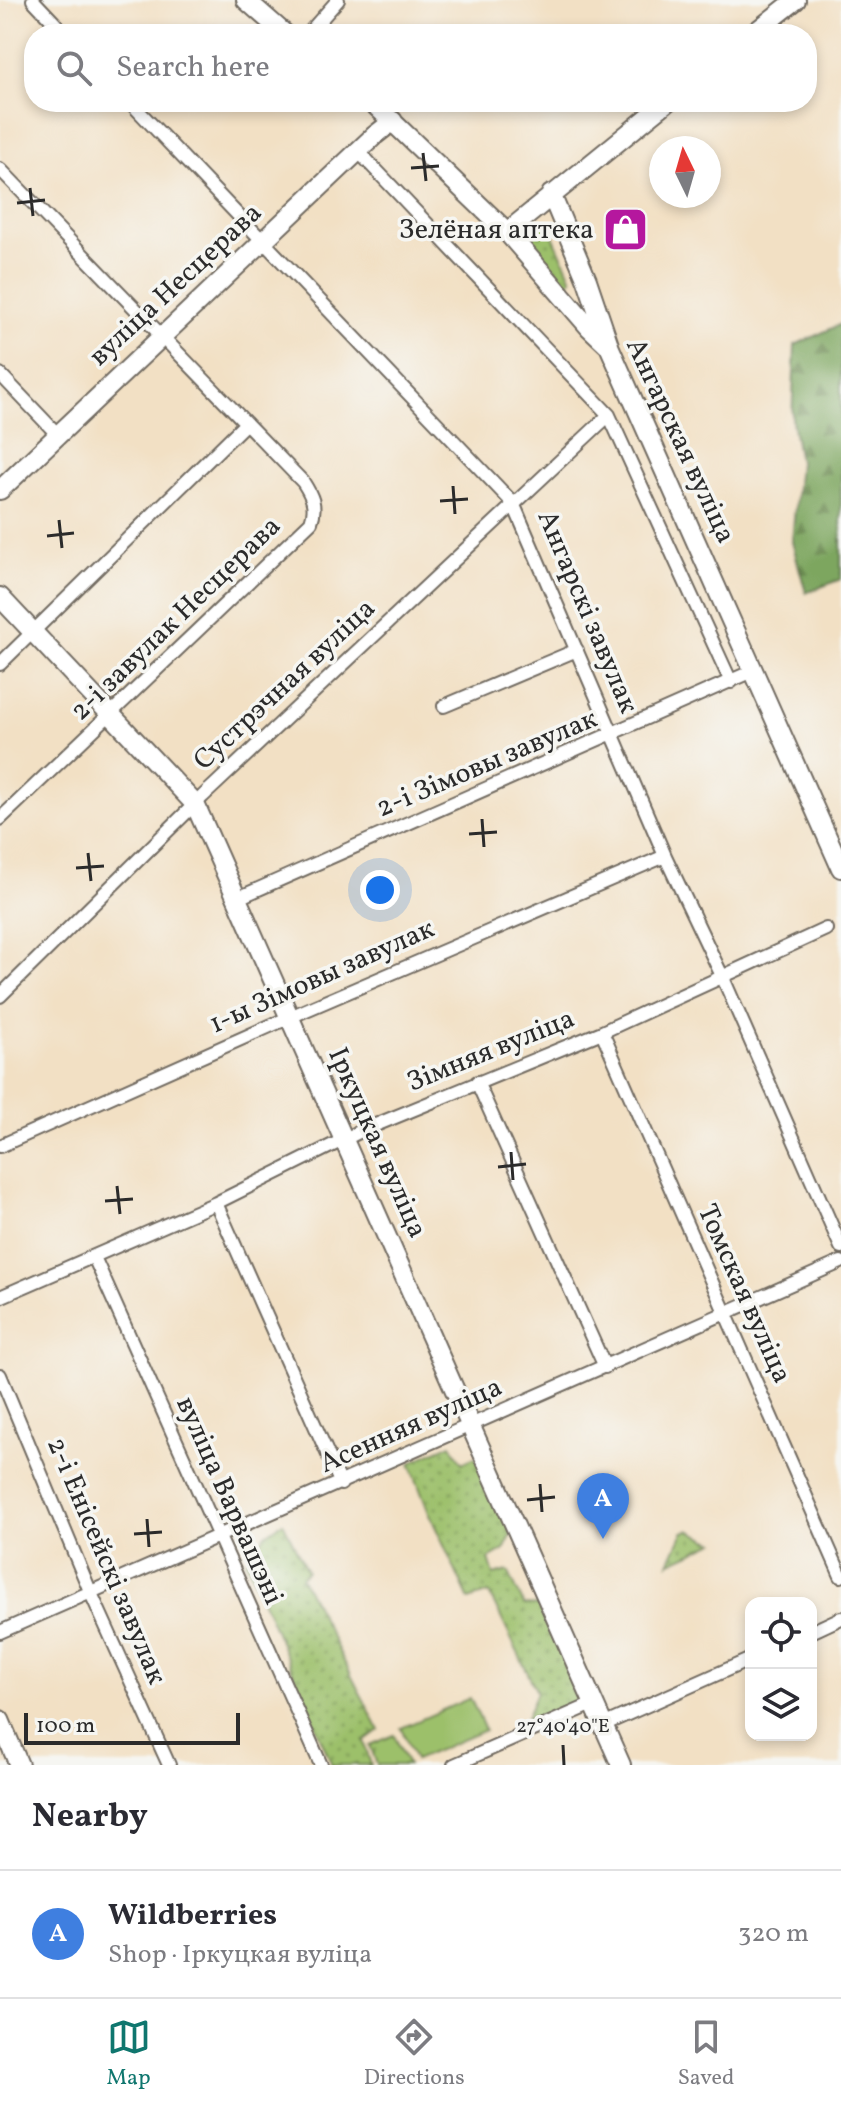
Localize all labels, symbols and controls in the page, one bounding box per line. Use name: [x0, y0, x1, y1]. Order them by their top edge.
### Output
search box: [24, 24, 817, 112]
icon: search: [52, 46, 96, 90]
text: Search here: [116, 47, 270, 89]
north arrow: [649, 136, 721, 208]
street label: вуліца Несцерава: [81, 194, 271, 376]
shop icon: Зелёная аптека: [601, 206, 649, 254]
place label: Зелёная аптека: [399, 211, 594, 250]
street label: Ангарская вуліца: [615, 332, 745, 550]
street label: Ангарскі завулак: [527, 504, 647, 720]
street label: 2-і завулак Несцерава: [62, 508, 290, 730]
street label: Сустрэчная вуліца: [185, 590, 385, 780]
street label: 2-і Зімовы завулак: [371, 700, 604, 828]
your location: [360, 870, 400, 910]
street label: 1-ы Зімовы завулак: [203, 910, 441, 1044]
street label: Зімняя вуліца: [401, 1000, 581, 1102]
street label: Іркуцкая вуліца: [318, 1042, 436, 1244]
street label: Томская вуліца: [687, 1198, 801, 1390]
street label: Асенняя вуліца: [313, 1368, 509, 1484]
street label: вуліца Варвашэні: [166, 1391, 292, 1611]
street label: 2-і Енісейскі завулак: [36, 1431, 176, 1691]
pin: A: [577, 1473, 629, 1539]
map controls: [745, 1597, 817, 1741]
button: locate: [745, 1597, 817, 1669]
button: layers: [745, 1669, 817, 1741]
scale bar: [24, 1709, 240, 1745]
text: 100 m: [36, 1711, 95, 1742]
text: 27°40'40"E: [516, 1713, 610, 1741]
text: Nearby: [32, 1794, 148, 1841]
text: Wildberries: [108, 1895, 277, 1937]
text: A: [49, 1916, 67, 1952]
text: 320 m: [738, 1916, 809, 1952]
text: Shop · Іркуцкая вуліца: [108, 1937, 372, 1973]
tab: Map: [107, 2015, 151, 2094]
tab: Directions: [364, 2015, 465, 2094]
tab: Saved: [678, 2015, 734, 2094]

